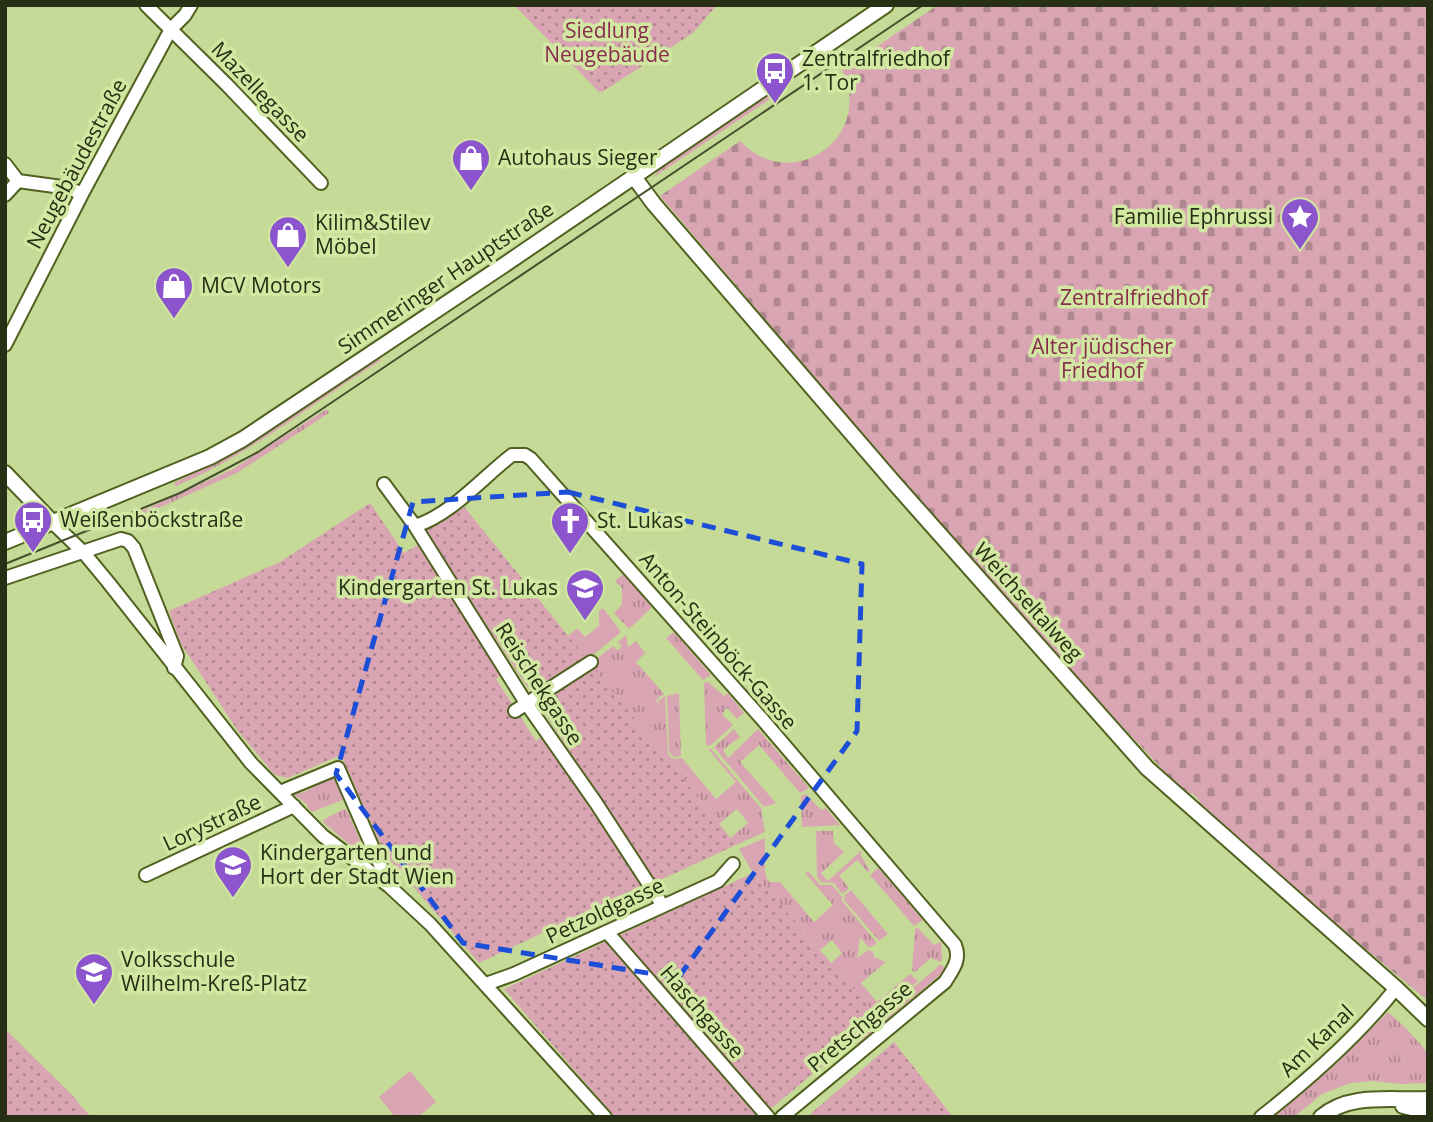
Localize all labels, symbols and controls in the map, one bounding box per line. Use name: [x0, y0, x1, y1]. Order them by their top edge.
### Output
park label: Siedlung Neugebäude: [544, 16, 670, 68]
street label: Mazellegasse: [206, 35, 316, 148]
place label: Zentralfriedhof 1. Tor: [802, 44, 952, 96]
bus stop icon: Zentralfriedhof 1. Tor: [754, 50, 796, 105]
street label: Neugebäudestraße: [20, 74, 133, 253]
shop icon: Autohaus Sieger: [450, 137, 492, 192]
place label: Autohaus Sieger: [498, 143, 658, 171]
street label: Simmeringer Hauptstraße: [332, 194, 559, 360]
place icon: Familie Ephrussi: [1279, 196, 1321, 251]
place label: Familie Ephrussi: [1114, 202, 1273, 230]
place label: Kilim&Stilev Möbel: [315, 208, 431, 260]
shop icon: Kilim&Stilev Möbel: [267, 214, 309, 269]
shop icon: MCV Motors: [153, 265, 195, 320]
place label: MCV Motors: [201, 271, 321, 299]
park label: Zentralfriedhof: [1060, 283, 1210, 311]
park label: Alter jüdischer Friedhof: [1031, 332, 1173, 384]
bus stop icon: Weißenböckstraße: [12, 499, 54, 554]
church icon: St. Lukas: [549, 500, 591, 555]
place label: Weißenböckstraße: [60, 505, 243, 533]
place label: St. Lukas: [597, 506, 684, 534]
street label: Weichseltalweg: [968, 536, 1089, 667]
street label: Anton-Steinböck-Gasse: [634, 546, 804, 735]
school or university icon: Kindergarten St. Lukas: [564, 567, 606, 622]
place label: Kindergarten St. Lukas: [338, 573, 558, 601]
street label: Reischekgasse: [490, 617, 590, 750]
street label: Lorystraße: [158, 787, 265, 857]
place label: Kindergarten und Hort der Stadt Wien: [260, 838, 454, 890]
school or university icon: Kindergarten und Hort der Stadt Wien: [212, 844, 254, 899]
street label: Petzoldgasse: [541, 870, 668, 950]
place label: Volksschule Wilhelm-Kreß-Platz: [121, 945, 307, 997]
school or university icon: Volksschule Wilhelm-Kreß-Platz: [73, 951, 115, 1006]
street label: Haschgasse: [654, 959, 751, 1064]
street label: Pretschgasse: [801, 974, 918, 1078]
street label: Am Kanal: [1273, 998, 1359, 1083]

